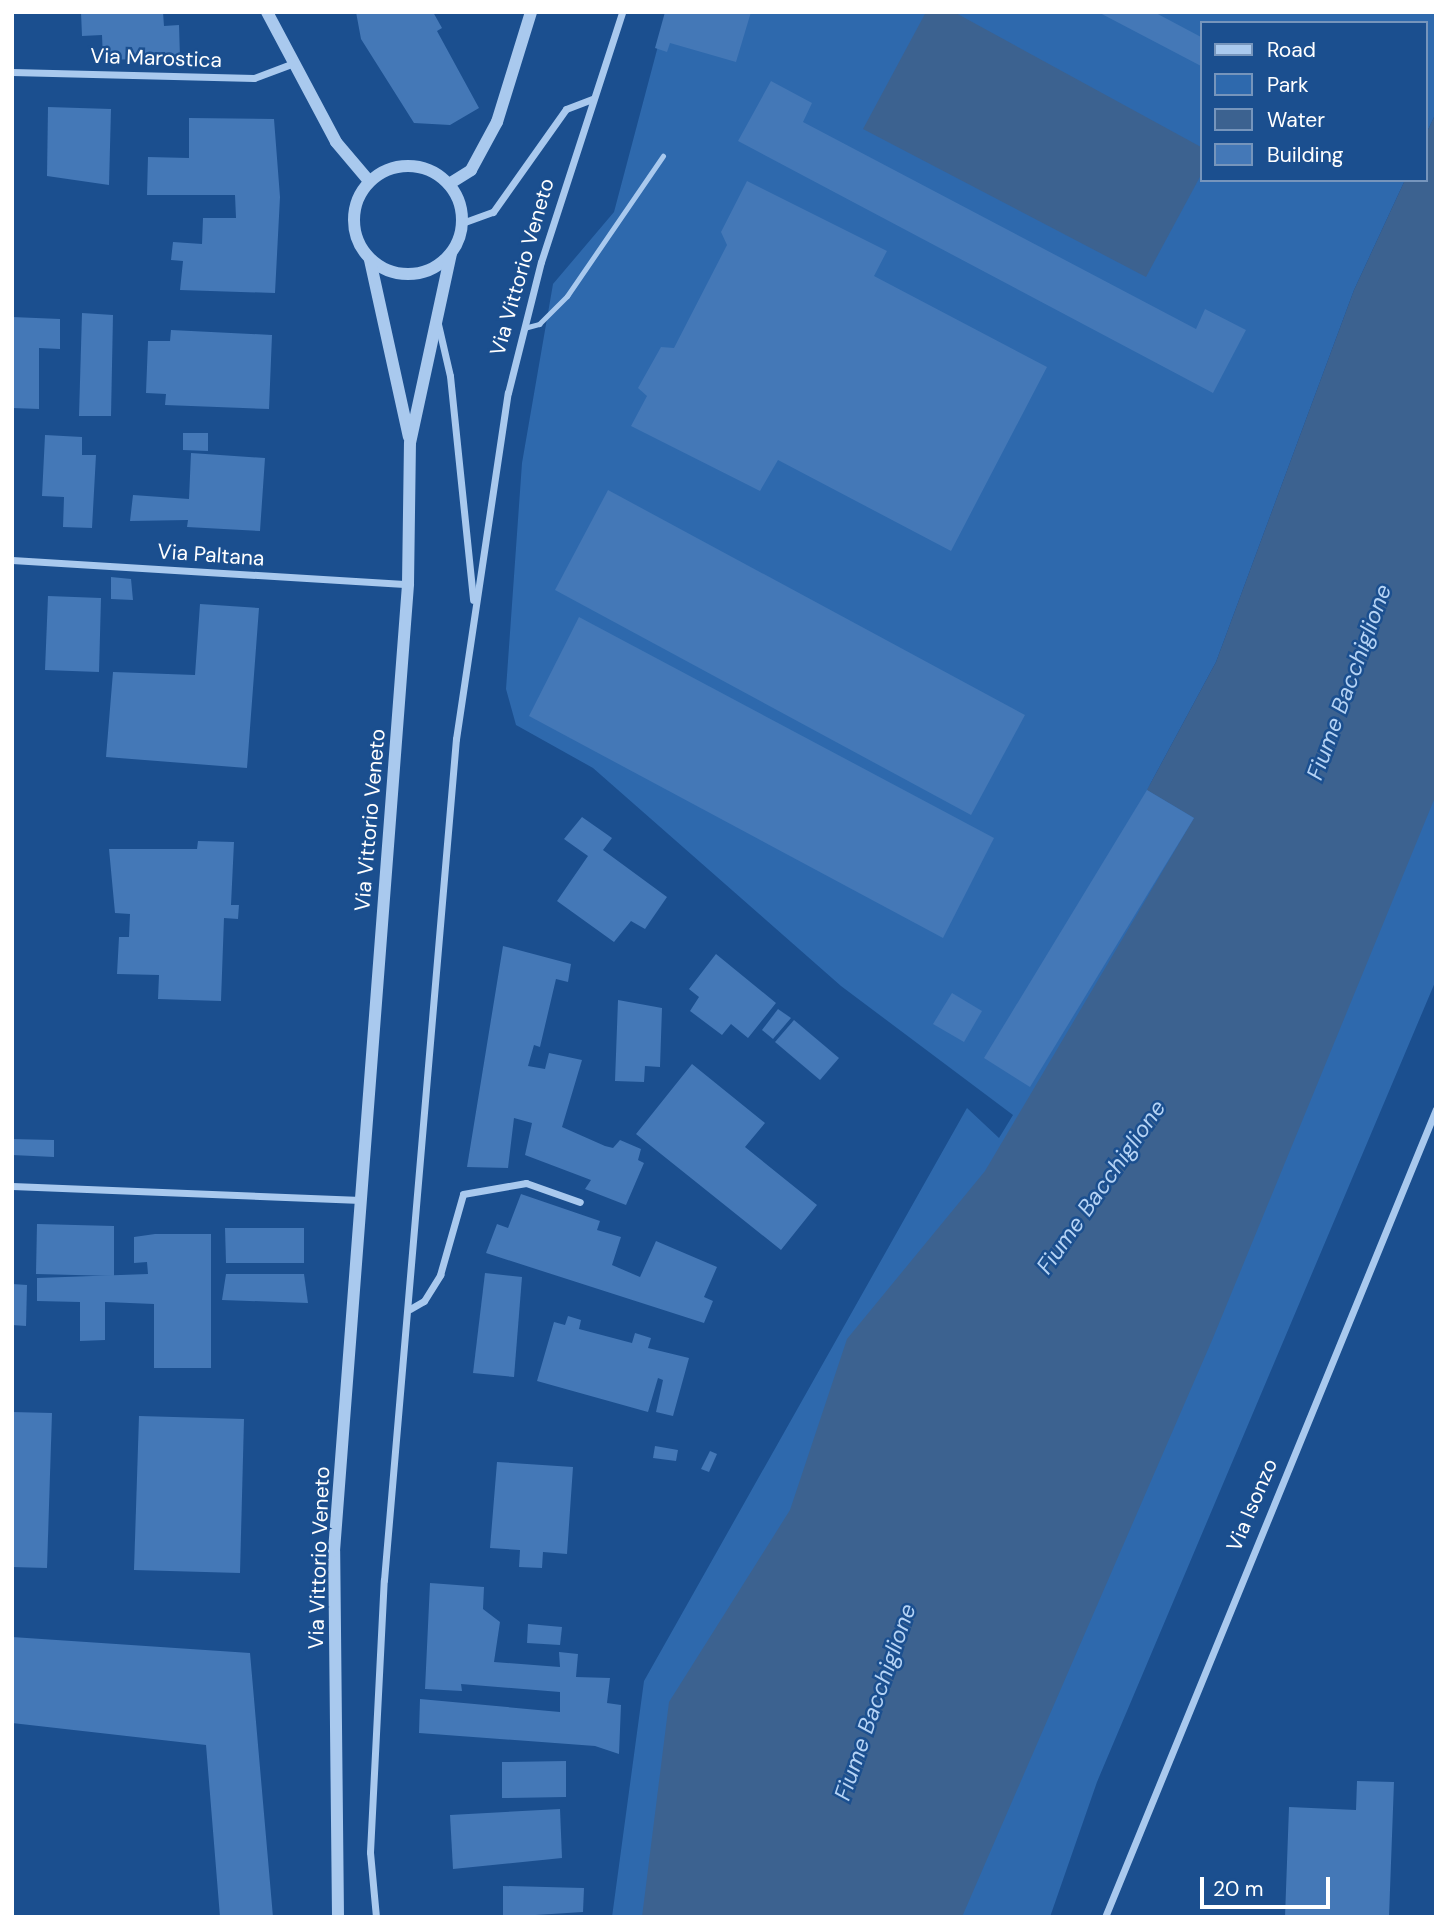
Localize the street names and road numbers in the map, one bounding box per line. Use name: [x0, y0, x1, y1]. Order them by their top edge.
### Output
street label: Via Marostica: [90, 43, 222, 73]
street label: Via Vittorio Veneto: [485, 175, 559, 359]
street label: Via Paltana: [157, 539, 265, 571]
street label: Via Vittorio Veneto: [349, 728, 391, 912]
street label: Via Isonzo: [1221, 1455, 1283, 1555]
street label: Via Vittorio Veneto: [303, 1466, 335, 1650]

